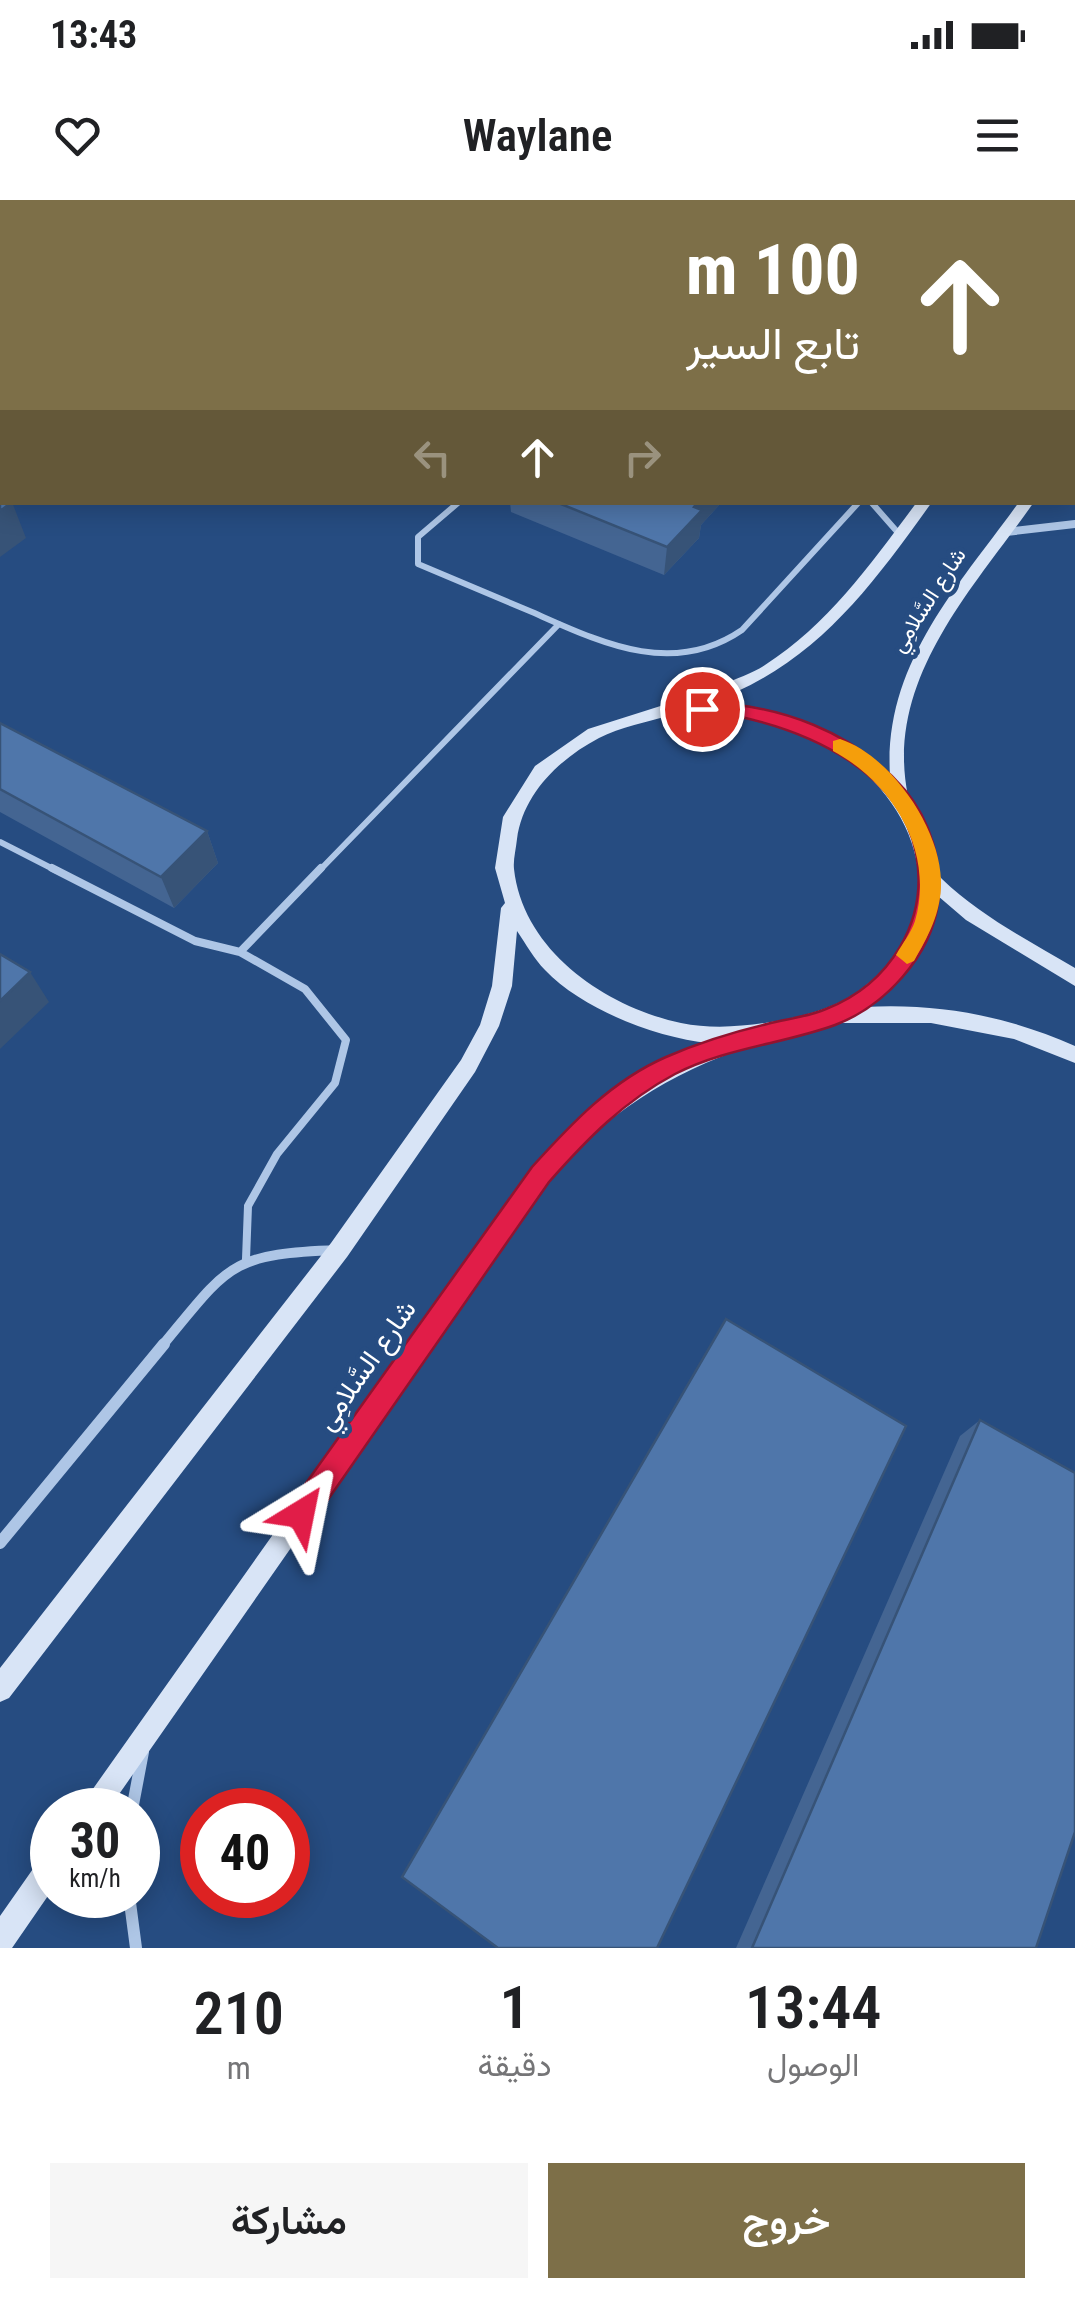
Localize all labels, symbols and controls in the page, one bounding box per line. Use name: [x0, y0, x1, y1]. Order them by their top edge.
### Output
text: 13:43: [50, 13, 137, 57]
icon: heart: [50, 108, 105, 163]
icon: menu: [970, 108, 1025, 163]
text: Waylane: [463, 109, 612, 162]
text: 100 m: [686, 229, 860, 311]
icon: ahead: [895, 240, 1025, 370]
text: تابع السير: [686, 317, 860, 370]
icon: left: [405, 430, 460, 485]
icon: ahead: [510, 430, 565, 485]
icon: right: [615, 430, 670, 485]
street label: شارع السَّلامِي: [885, 543, 976, 660]
pin: [660, 667, 745, 752]
icon: arrive: [675, 682, 730, 737]
street label: شارع السَّلامِي: [309, 1293, 428, 1440]
position arrow: [249, 1462, 353, 1566]
speed limit sign: 40: [180, 1788, 310, 1918]
text: 30: [70, 1812, 120, 1870]
text: km/h: [69, 1864, 121, 1893]
text: 1: [499, 1972, 530, 2043]
text: 13:44: [745, 1972, 882, 2043]
text: 210: [193, 1978, 284, 2049]
text: دقيقة: [477, 2046, 552, 2084]
text: الوصول: [767, 2046, 859, 2084]
text: m: [227, 2049, 251, 2087]
button: مشاركة: [50, 2163, 528, 2278]
button: خروج: [548, 2163, 1025, 2278]

